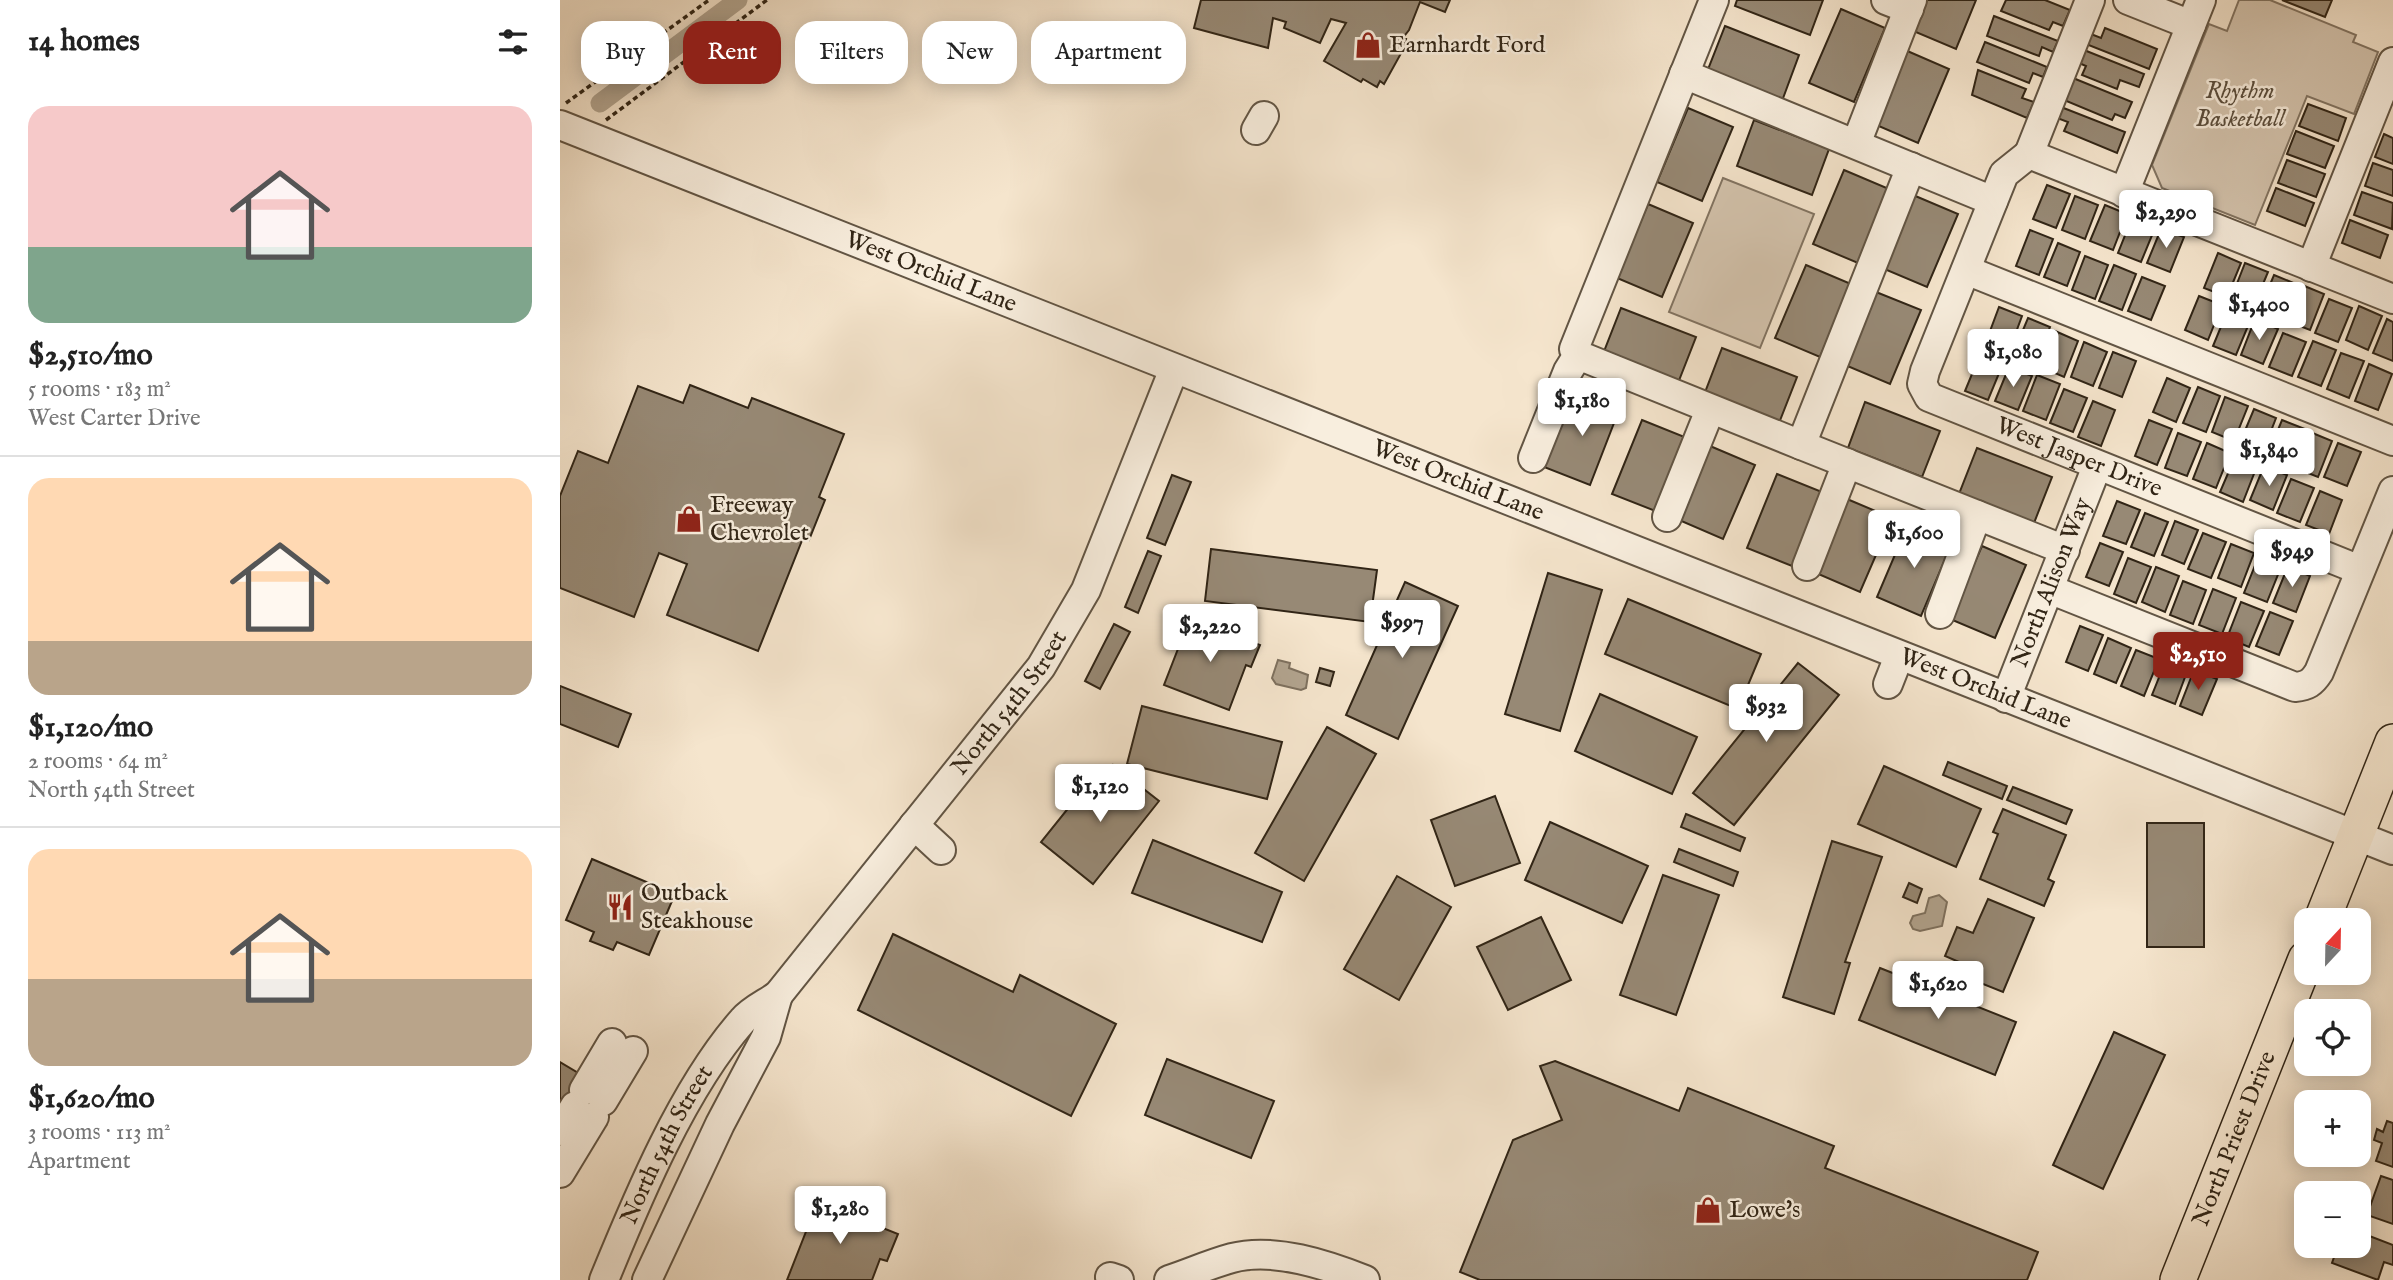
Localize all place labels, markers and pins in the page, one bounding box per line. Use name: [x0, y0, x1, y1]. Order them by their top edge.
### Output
shop icon: Earnhardt Ford: [1353, 30, 1383, 60]
place label: Earnhardt Ford: [1389, 30, 1546, 61]
pin: $2,290: [2109, 190, 2223, 250]
pin: $1,400: [2202, 282, 2316, 342]
pin: $1,080: [1956, 330, 2070, 389]
pin: $1,180: [1525, 378, 1639, 438]
pin: $1,840: [2212, 428, 2326, 488]
place label: Freeway Chevrolet: [710, 490, 809, 549]
shop icon: Freeway Chevrolet: [674, 504, 704, 534]
pin: $1,600: [1857, 510, 1971, 570]
pin: $949: [2251, 530, 2333, 589]
pin: $997: [1361, 600, 1443, 660]
pin: $2,220: [1153, 604, 1267, 664]
pin: $2,510: [2141, 632, 2255, 692]
pin: $932: [1725, 684, 1807, 744]
pin: $1,120: [1043, 764, 1157, 824]
place label: Outback Steakhouse: [641, 878, 753, 937]
restaurant icon: Outback Steakhouse: [605, 892, 635, 922]
pin: $1,620: [1881, 962, 1995, 1021]
pin: $1,280: [783, 1186, 897, 1246]
shop icon: Lowe's: [1693, 1195, 1723, 1225]
place label: Lowe's: [1729, 1195, 1801, 1226]

